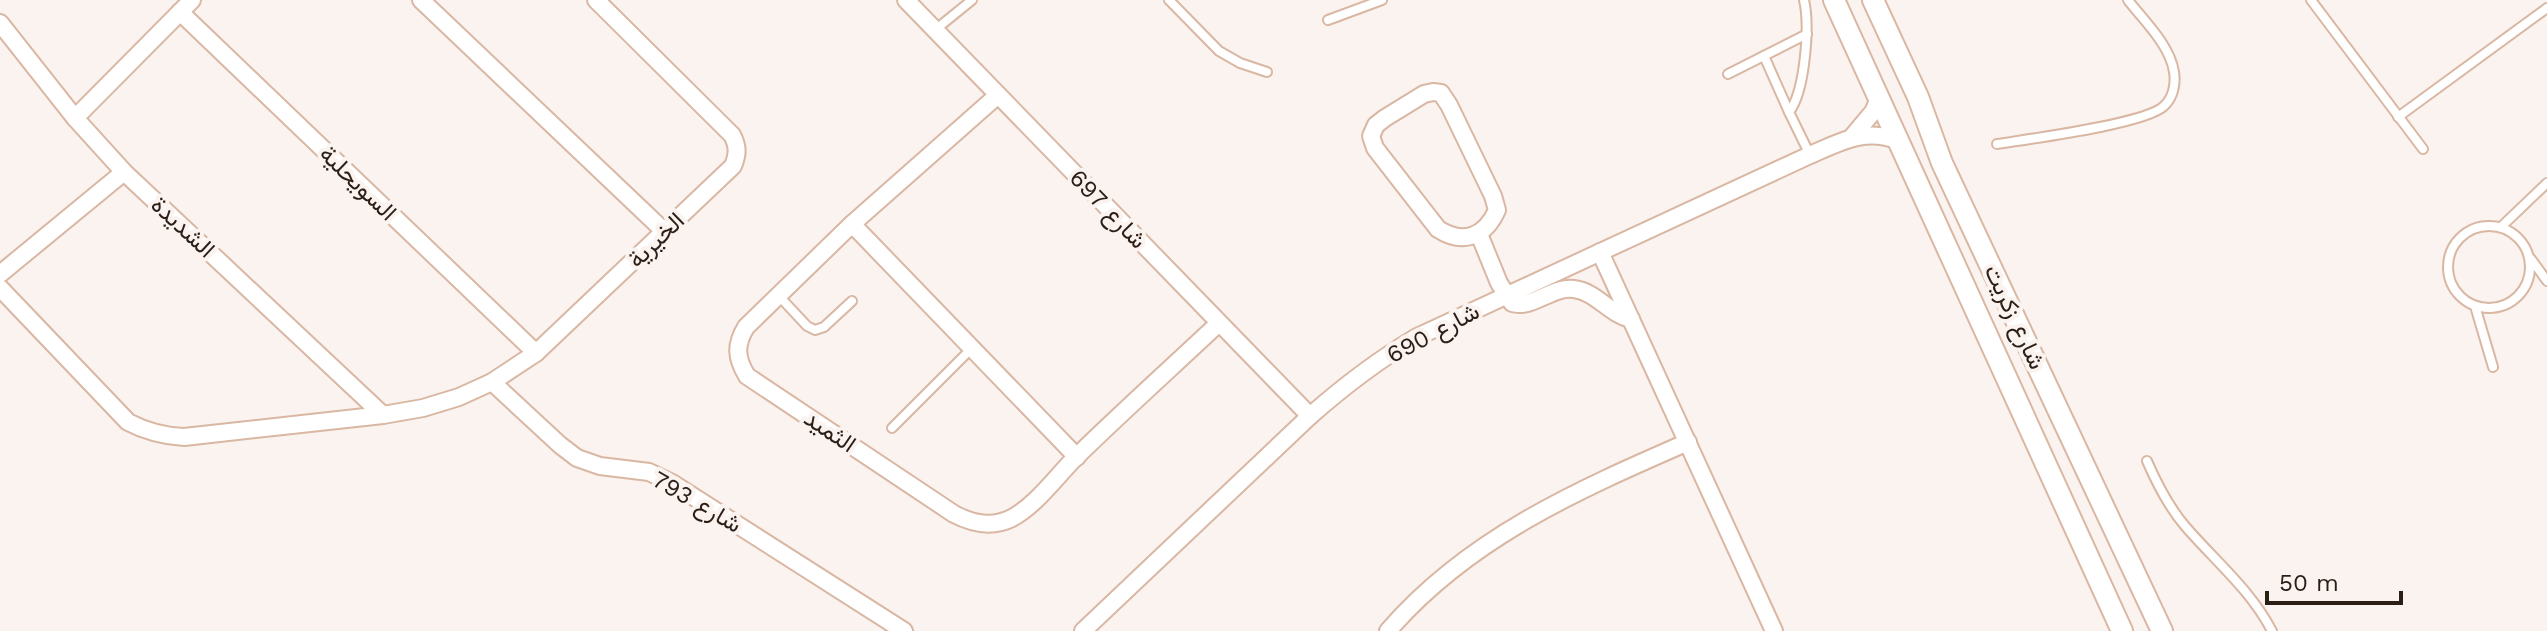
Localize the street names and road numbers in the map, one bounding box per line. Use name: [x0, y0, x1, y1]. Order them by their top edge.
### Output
street label: السويحلية: [313, 140, 402, 227]
street label: شارع 697: [1062, 164, 1152, 256]
street label: الشديدة: [145, 191, 221, 263]
street label: الخيرية: [622, 206, 691, 274]
street label: شارع زكريت: [1977, 260, 2051, 375]
street label: شارع 690: [1382, 297, 1485, 371]
street label: الثميد: [799, 404, 861, 458]
street label: شارع 793: [646, 465, 747, 540]

